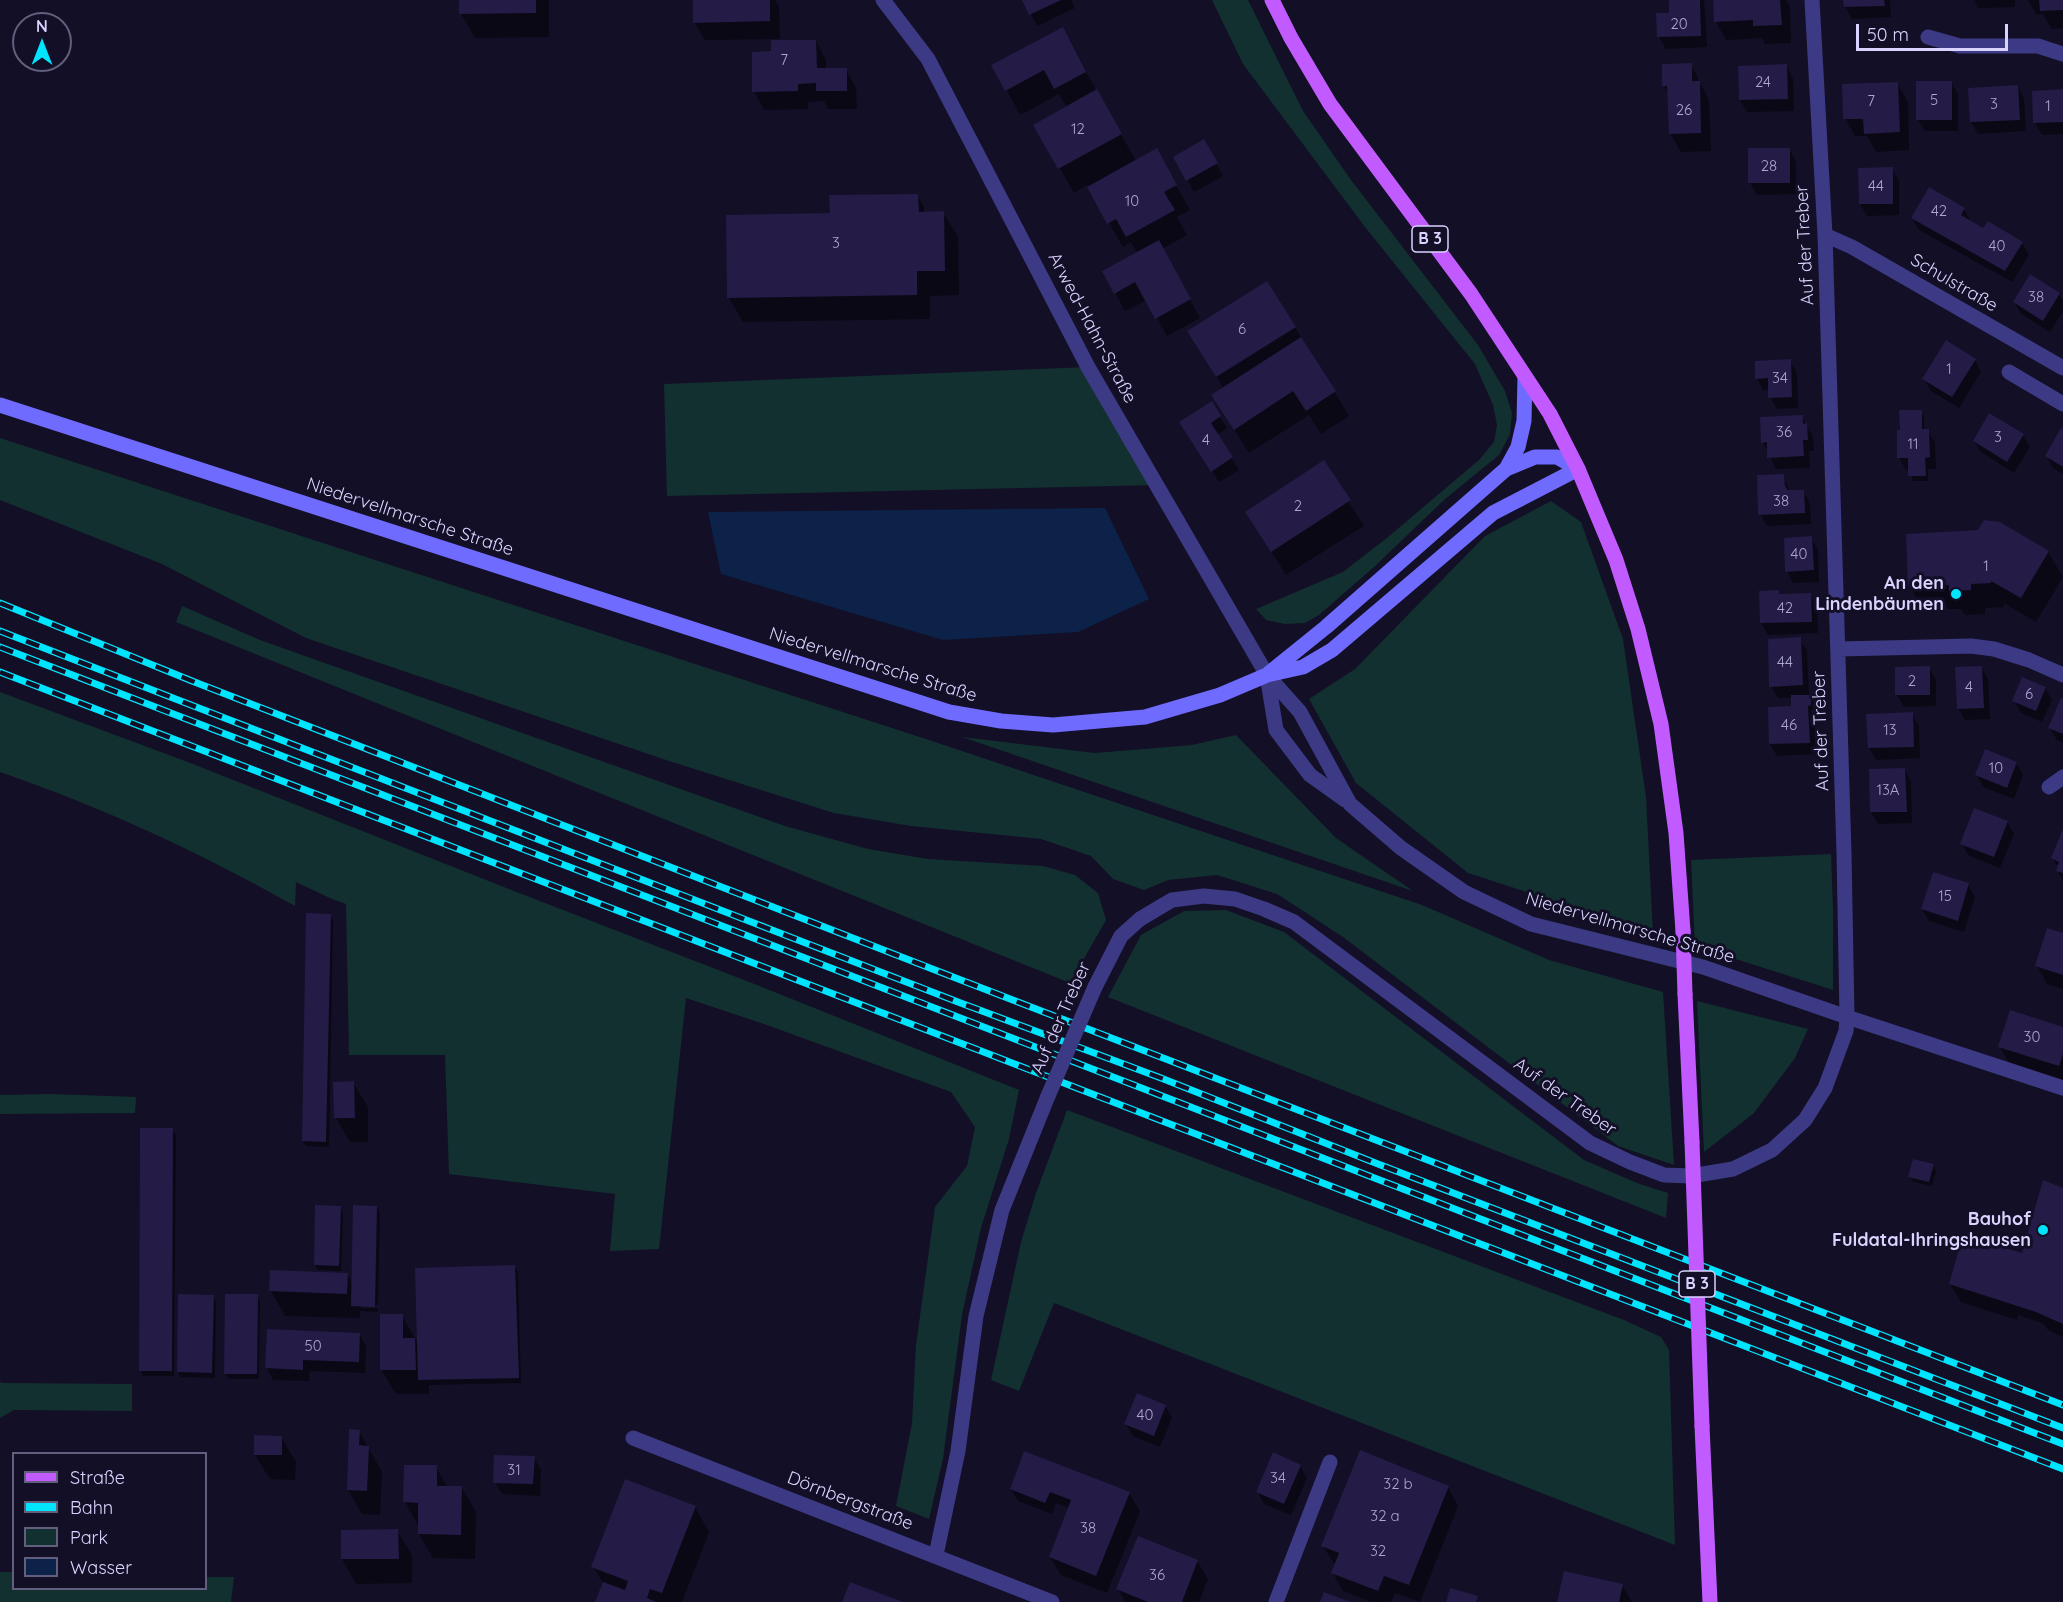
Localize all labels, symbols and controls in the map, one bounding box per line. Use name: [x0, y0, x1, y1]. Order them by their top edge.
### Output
north arrow: [12, 12, 72, 72]
scale bar: [1859, 12, 2010, 50]
house number: 20: [1670, 15, 1688, 33]
text: N: [36, 16, 48, 36]
text: 50 m: [1867, 23, 1909, 46]
house number: 7: [780, 51, 788, 69]
house number: 24: [1755, 73, 1771, 91]
house number: 5: [1930, 91, 1938, 109]
house number: 7: [1867, 92, 1875, 110]
house number: 3: [1990, 95, 1998, 113]
house number: 1: [2045, 97, 2051, 115]
house number: 26: [1676, 101, 1692, 119]
house number: 12: [1071, 120, 1085, 138]
house number: 28: [1761, 157, 1777, 175]
house number: 44: [1868, 177, 1884, 195]
street label: Auf der Treber: [1791, 184, 1819, 306]
house number: 10: [1125, 192, 1139, 210]
house number: 42: [1931, 202, 1947, 220]
road number: B 3: [1412, 226, 1448, 252]
house number: 3: [832, 234, 840, 252]
house number: 40: [1989, 237, 2005, 255]
street label: Arwed-Hahn-Straße: [1043, 249, 1141, 407]
street label: Schulstraße: [1906, 249, 2002, 317]
house number: 38: [2028, 288, 2044, 306]
house number: 6: [1238, 320, 1246, 338]
house number: 1: [1946, 360, 1952, 378]
house number: 34: [1772, 369, 1788, 387]
house number: 36: [1776, 423, 1792, 441]
house number: 3: [1994, 428, 2002, 446]
house number: 4: [1202, 431, 1210, 449]
house number: 11: [1907, 435, 1919, 453]
street label: Niedervellmarsche Straße: [304, 473, 516, 561]
house number: 38: [1773, 492, 1789, 510]
house number: 2: [1294, 497, 1302, 515]
house number: 40: [1791, 545, 1807, 563]
house number: 1: [1983, 557, 1989, 575]
place label: An den Lindenbäumen: [1815, 573, 1944, 616]
marker: An den Lindenbäumen: [1949, 587, 1963, 601]
house number: 42: [1777, 599, 1793, 617]
street label: Niedervellmarsche Straße: [766, 623, 980, 707]
house number: 44: [1777, 653, 1793, 671]
street label: Auf der Treber: [1808, 670, 1834, 792]
house number: 2: [1908, 672, 1916, 690]
house number: 4: [1965, 678, 1973, 696]
house number: 6: [2025, 685, 2033, 703]
house number: 46: [1781, 716, 1797, 734]
house number: 13: [1883, 721, 1897, 739]
house number: 10: [1989, 759, 2003, 777]
house number: 13A: [1876, 781, 1900, 799]
house number: 15: [1938, 887, 1952, 905]
street label: Niedervellmarsche Straße: [1523, 888, 1737, 968]
street label: Auf der Treber: [1027, 959, 1095, 1077]
house number: 30: [2024, 1028, 2040, 1046]
street label: Auf der Treber: [1509, 1054, 1621, 1140]
place label: Bauhof Fuldatal-Ihringshausen: [1832, 1209, 2031, 1252]
marker: Bauhof Fuldatal-Ihringshausen: [2036, 1223, 2050, 1237]
road number: B 3: [1679, 1271, 1715, 1297]
house number: 50: [304, 1337, 322, 1355]
house number: 40: [1137, 1406, 1153, 1424]
legend: [12, 1452, 207, 1590]
house number: 31: [507, 1461, 521, 1479]
text: Straße: [70, 1466, 125, 1489]
street label: Dörnbergstraße: [784, 1467, 916, 1535]
house number: 34: [1270, 1469, 1286, 1487]
house number: 32 b: [1383, 1475, 1413, 1493]
text: Bahn: [70, 1496, 113, 1519]
house number: 32 a: [1370, 1507, 1400, 1525]
house number: 38: [1080, 1519, 1096, 1537]
text: Park: [70, 1526, 108, 1549]
house number: 32: [1370, 1542, 1386, 1560]
text: Wasser: [70, 1556, 132, 1579]
house number: 36: [1149, 1566, 1165, 1584]

